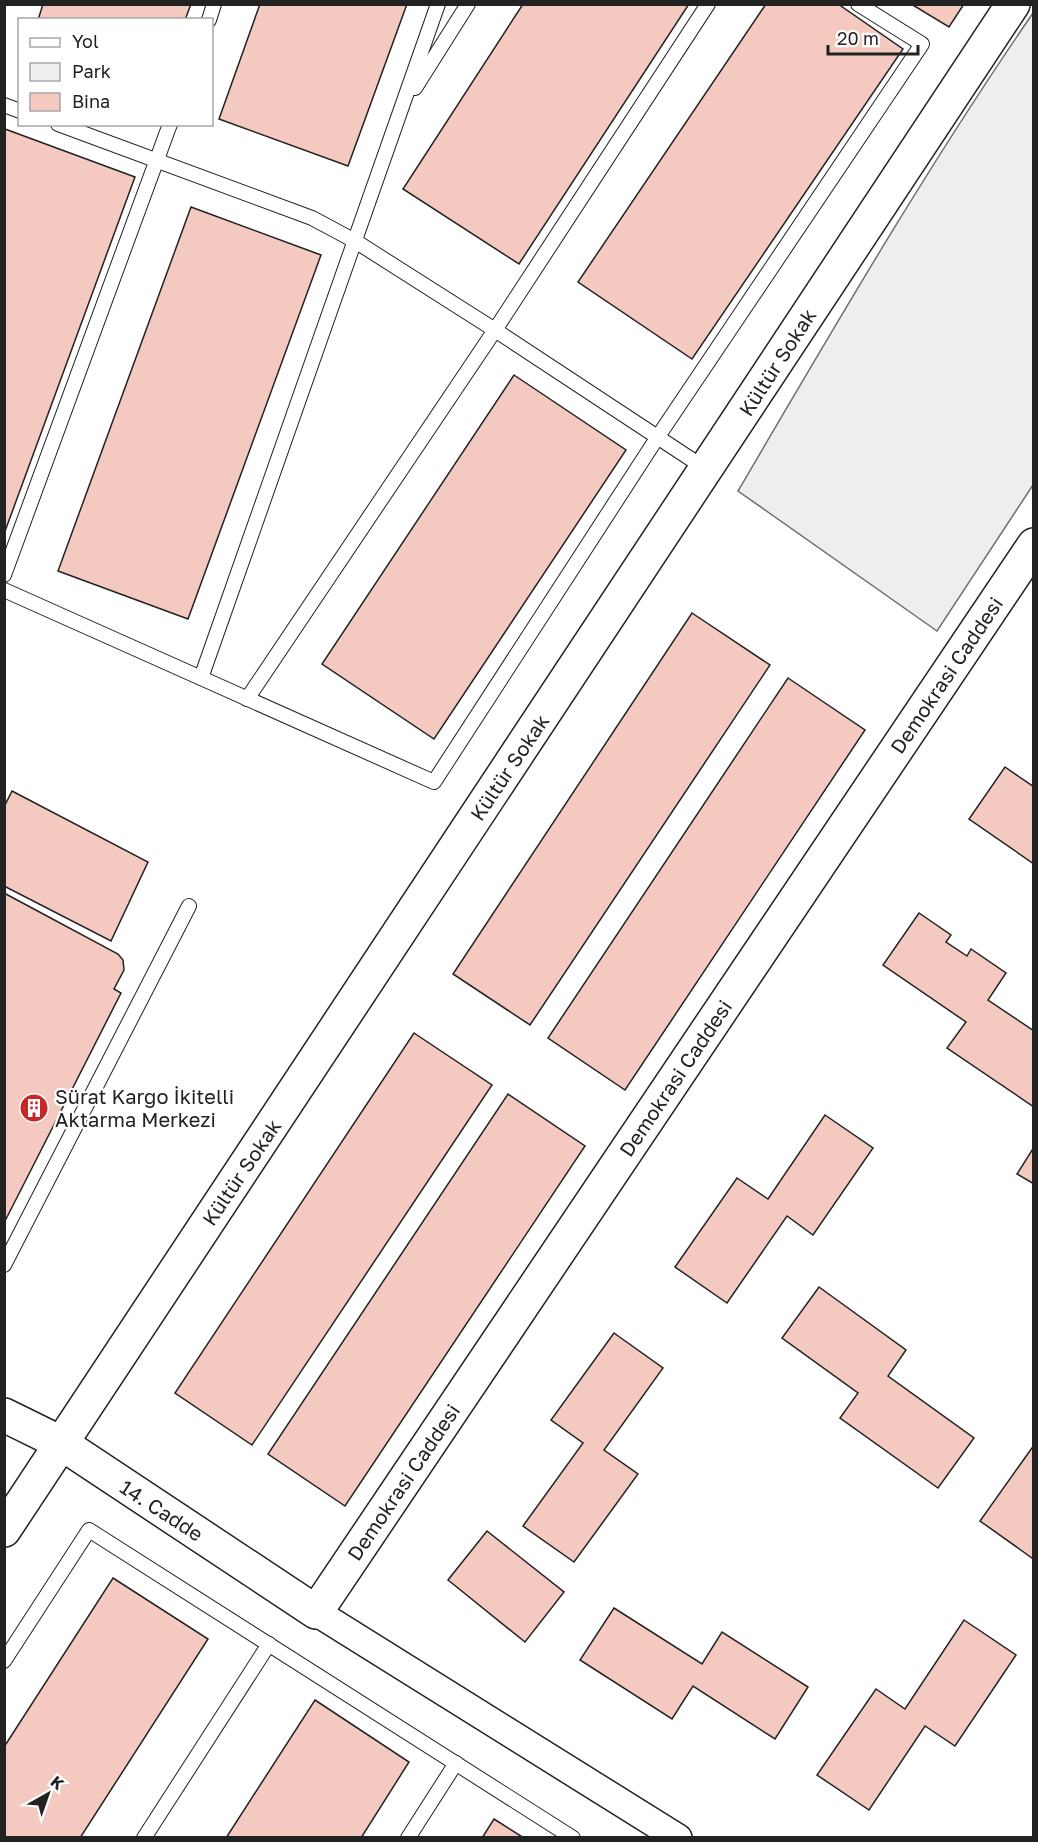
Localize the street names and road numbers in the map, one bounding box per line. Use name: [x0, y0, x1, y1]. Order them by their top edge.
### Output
street label: Kültür Sokak: [733, 304, 821, 420]
street label: Demokrasi Caddesi: [885, 592, 1007, 758]
street label: Kültür Sokak: [465, 709, 553, 825]
street label: Demokrasi Caddesi: [614, 995, 736, 1161]
street label: Kültür Sokak: [197, 1114, 285, 1230]
street label: Demokrasi Caddesi: [342, 1399, 464, 1565]
street label: 14. Cadde: [116, 1474, 208, 1546]

